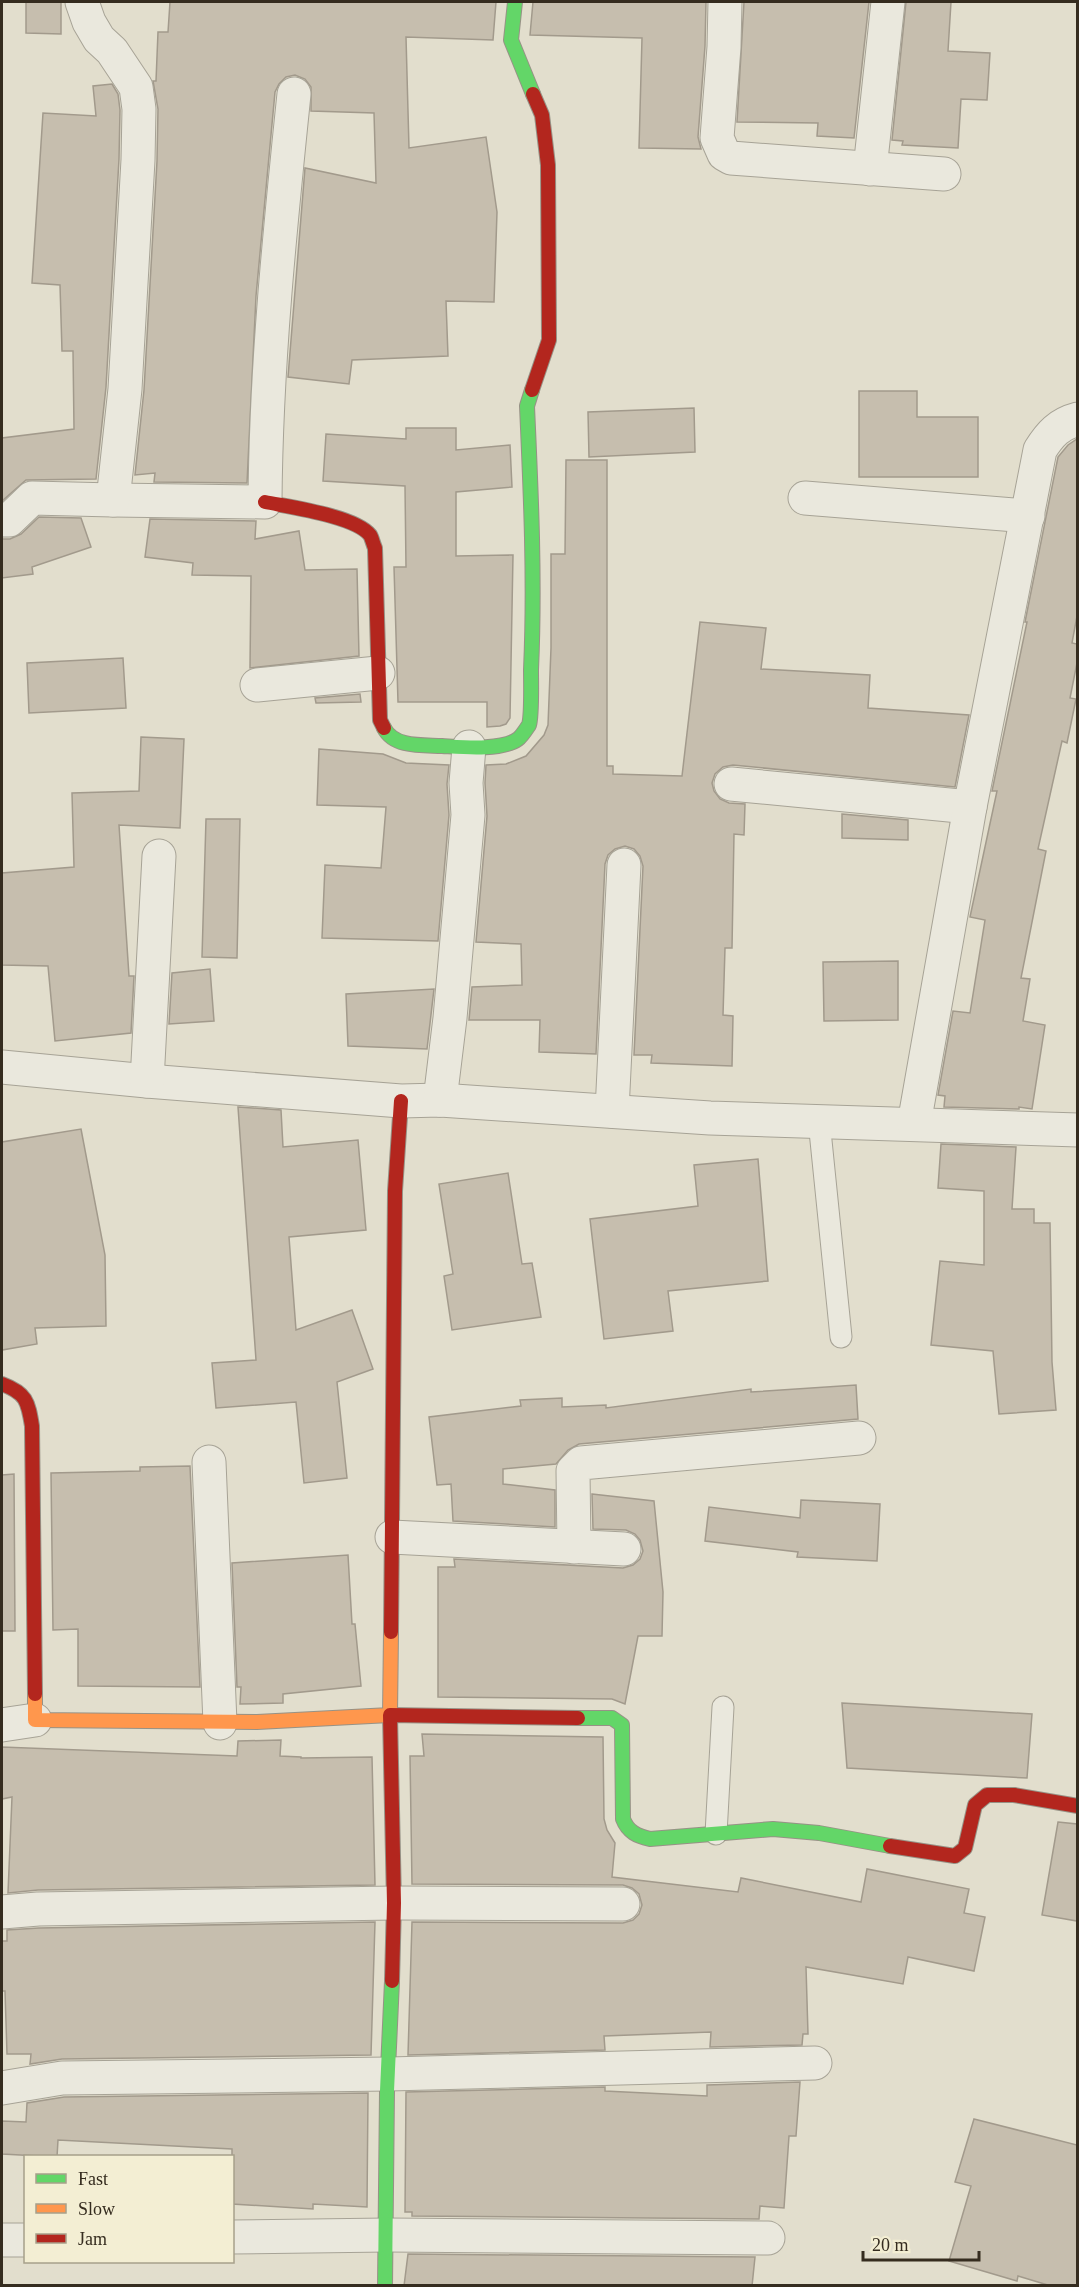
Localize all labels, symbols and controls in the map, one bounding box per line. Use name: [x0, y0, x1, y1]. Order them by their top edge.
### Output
legend: [24, 2155, 234, 2263]
text: Fast: [78, 2169, 108, 2189]
text: Slow: [78, 2199, 115, 2219]
scale bar: [863, 2224, 978, 2262]
text: Jam: [78, 2229, 107, 2249]
text: 20 m: [872, 2235, 909, 2255]

